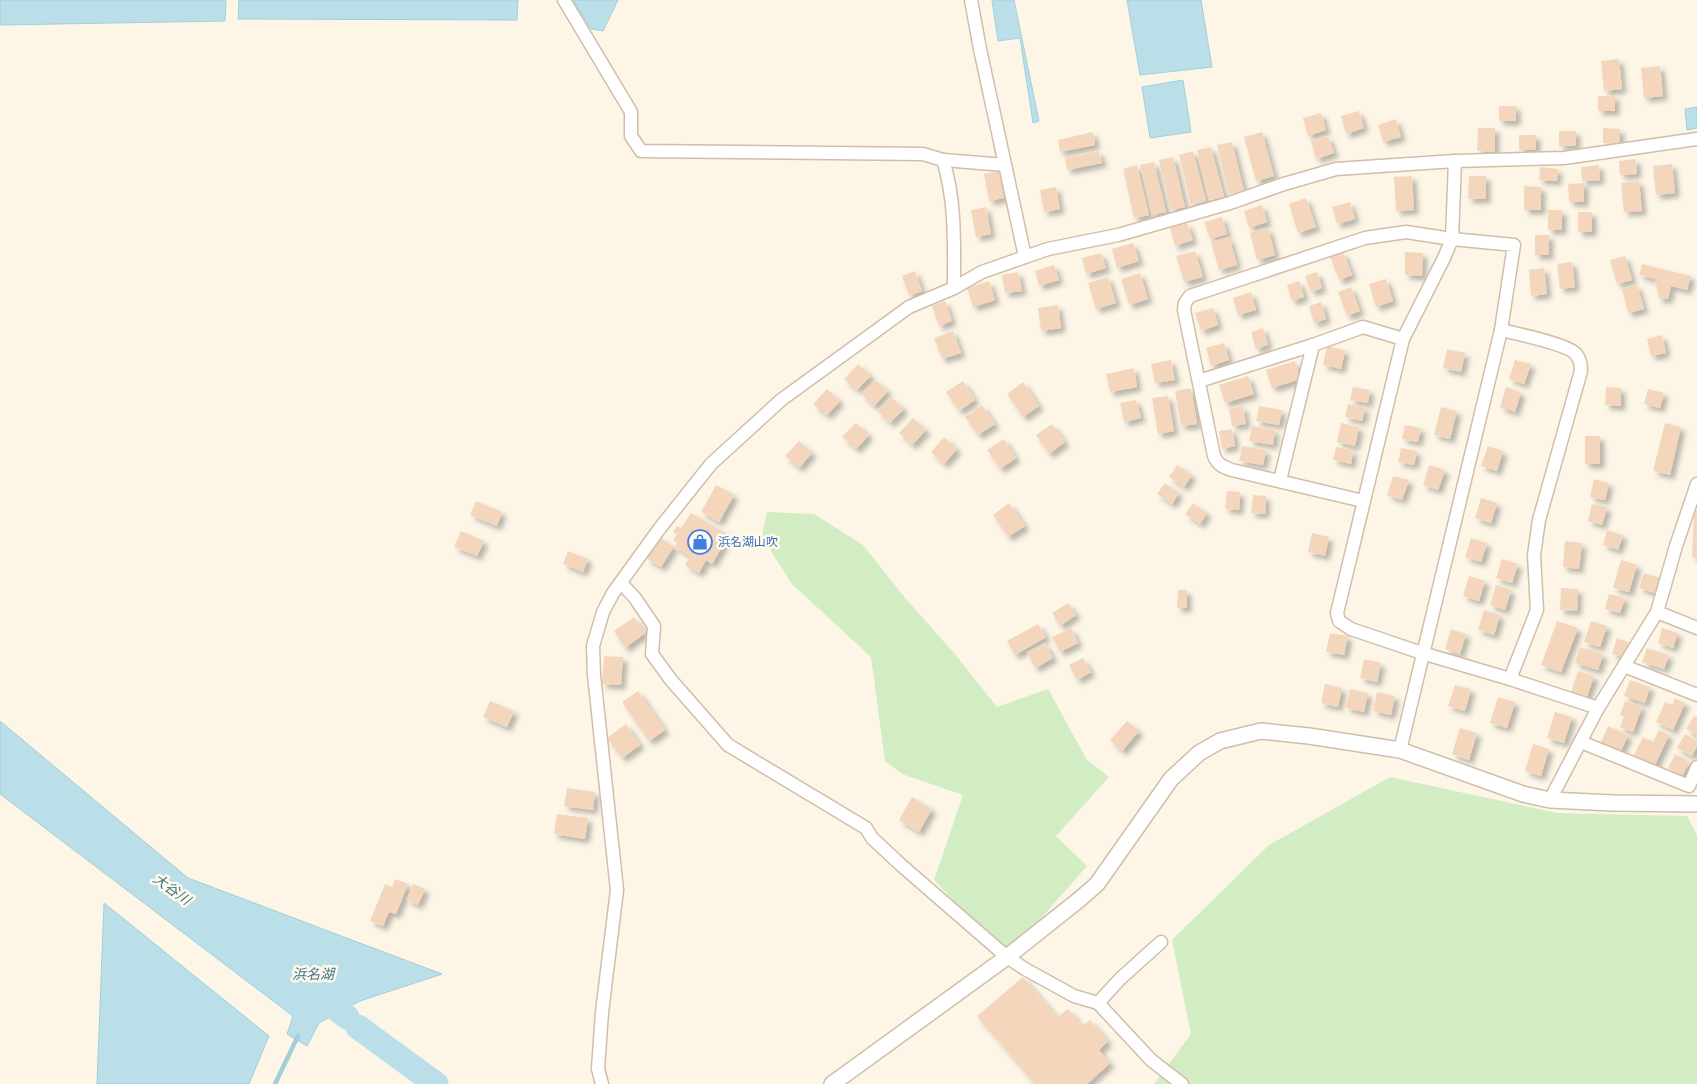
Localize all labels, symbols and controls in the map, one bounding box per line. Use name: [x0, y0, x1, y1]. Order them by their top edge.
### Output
shop icon: 浜名湖山吹: [687, 529, 713, 555]
place label: 浜名湖山吹: [718, 534, 778, 549]
water label: 大谷川: [150, 869, 196, 909]
water label: 浜名湖: [292, 965, 336, 982]

